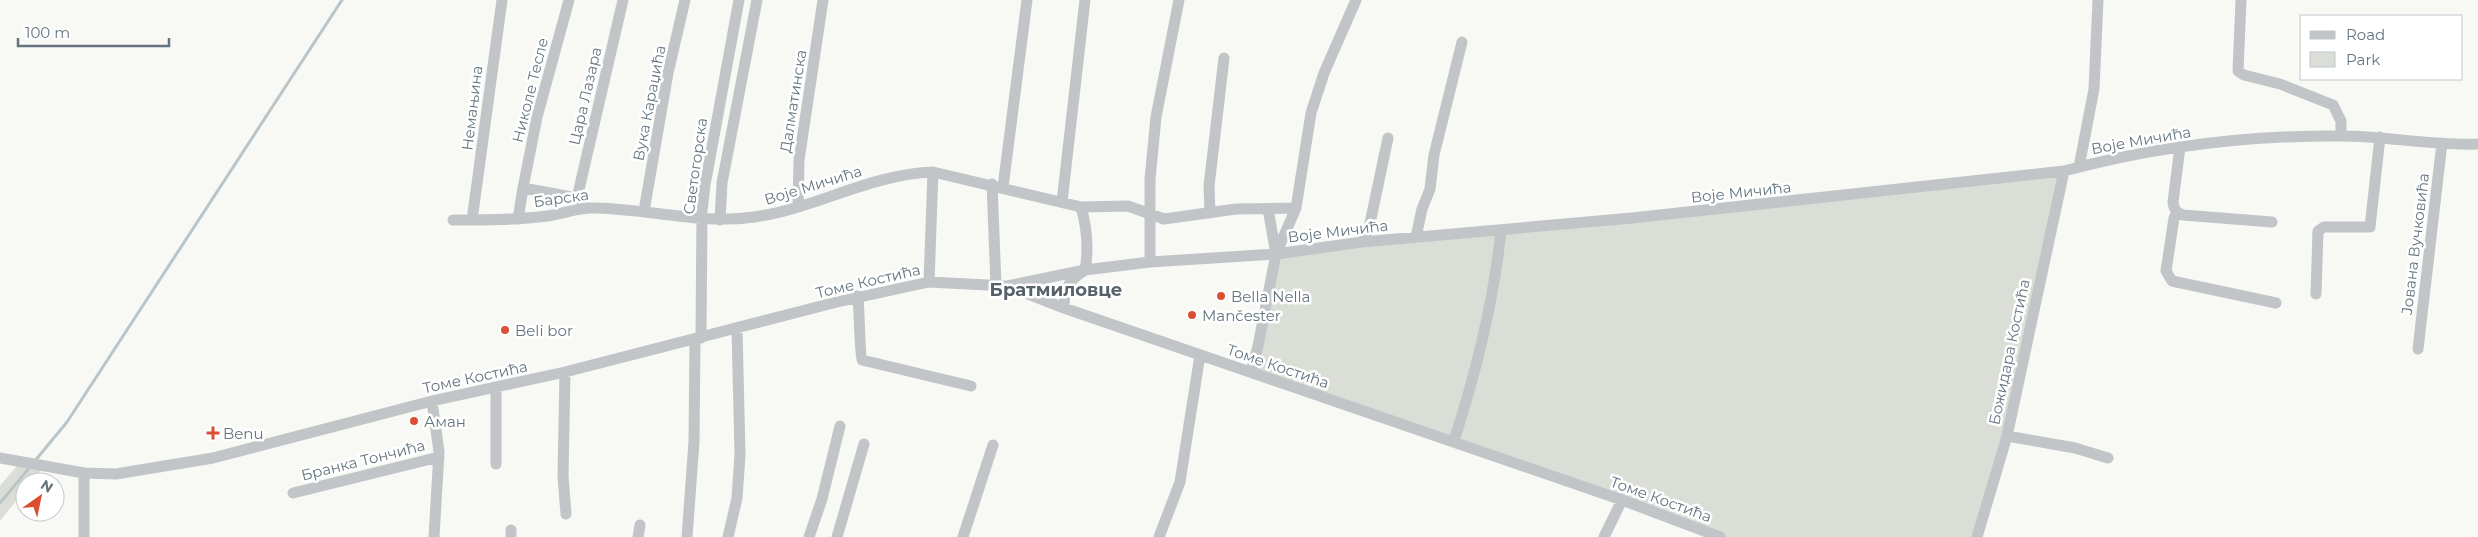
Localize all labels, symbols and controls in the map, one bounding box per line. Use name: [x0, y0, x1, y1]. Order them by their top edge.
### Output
scale bar: [18, 15, 169, 47]
legend: [2300, 15, 2463, 80]
text: 100 m: [25, 23, 70, 42]
text: Road: [2346, 25, 2385, 44]
street label: Николе Тесле: [508, 36, 552, 144]
street label: Вука Караџића: [628, 43, 670, 163]
street label: Цара Лазара: [564, 45, 606, 147]
street label: Далматинска: [775, 48, 811, 154]
text: Park: [2346, 50, 2380, 69]
street label: Немањина: [457, 64, 487, 152]
street label: Светогорска: [679, 116, 711, 216]
street label: Воје Мичића: [2090, 122, 2192, 158]
street label: Воје Мичића: [762, 161, 864, 209]
street label: Јована Вучковића: [2397, 172, 2433, 316]
street label: Воје Мичића: [1690, 177, 1792, 207]
street label: Барска: [532, 185, 590, 211]
street label: Воје Мичића: [1287, 215, 1389, 247]
street label: Томе Костића: [814, 260, 922, 302]
street label: Божидара Костића: [1984, 277, 2034, 427]
district label: Братмиловце: [990, 279, 1122, 301]
place label: Bella Nella: [1231, 287, 1310, 306]
marker: Bella Nella: [1215, 290, 1227, 302]
place label: Mančester: [1202, 306, 1281, 325]
marker: Mančester: [1186, 309, 1198, 321]
place label: Beli bor: [515, 321, 573, 340]
marker: Beli bor: [499, 324, 511, 336]
street label: Томе Костића: [1224, 340, 1332, 392]
street label: Томе Костића: [421, 357, 529, 397]
place label: Аман: [424, 412, 466, 431]
marker: Аман: [408, 415, 420, 427]
place label: Benu: [223, 424, 264, 443]
marker: Benu: [207, 427, 219, 439]
street label: Бранка Тончића: [299, 435, 427, 485]
north arrow: [15, 472, 65, 522]
street label: Томе Костића: [1608, 472, 1714, 526]
text: N: [37, 475, 57, 497]

